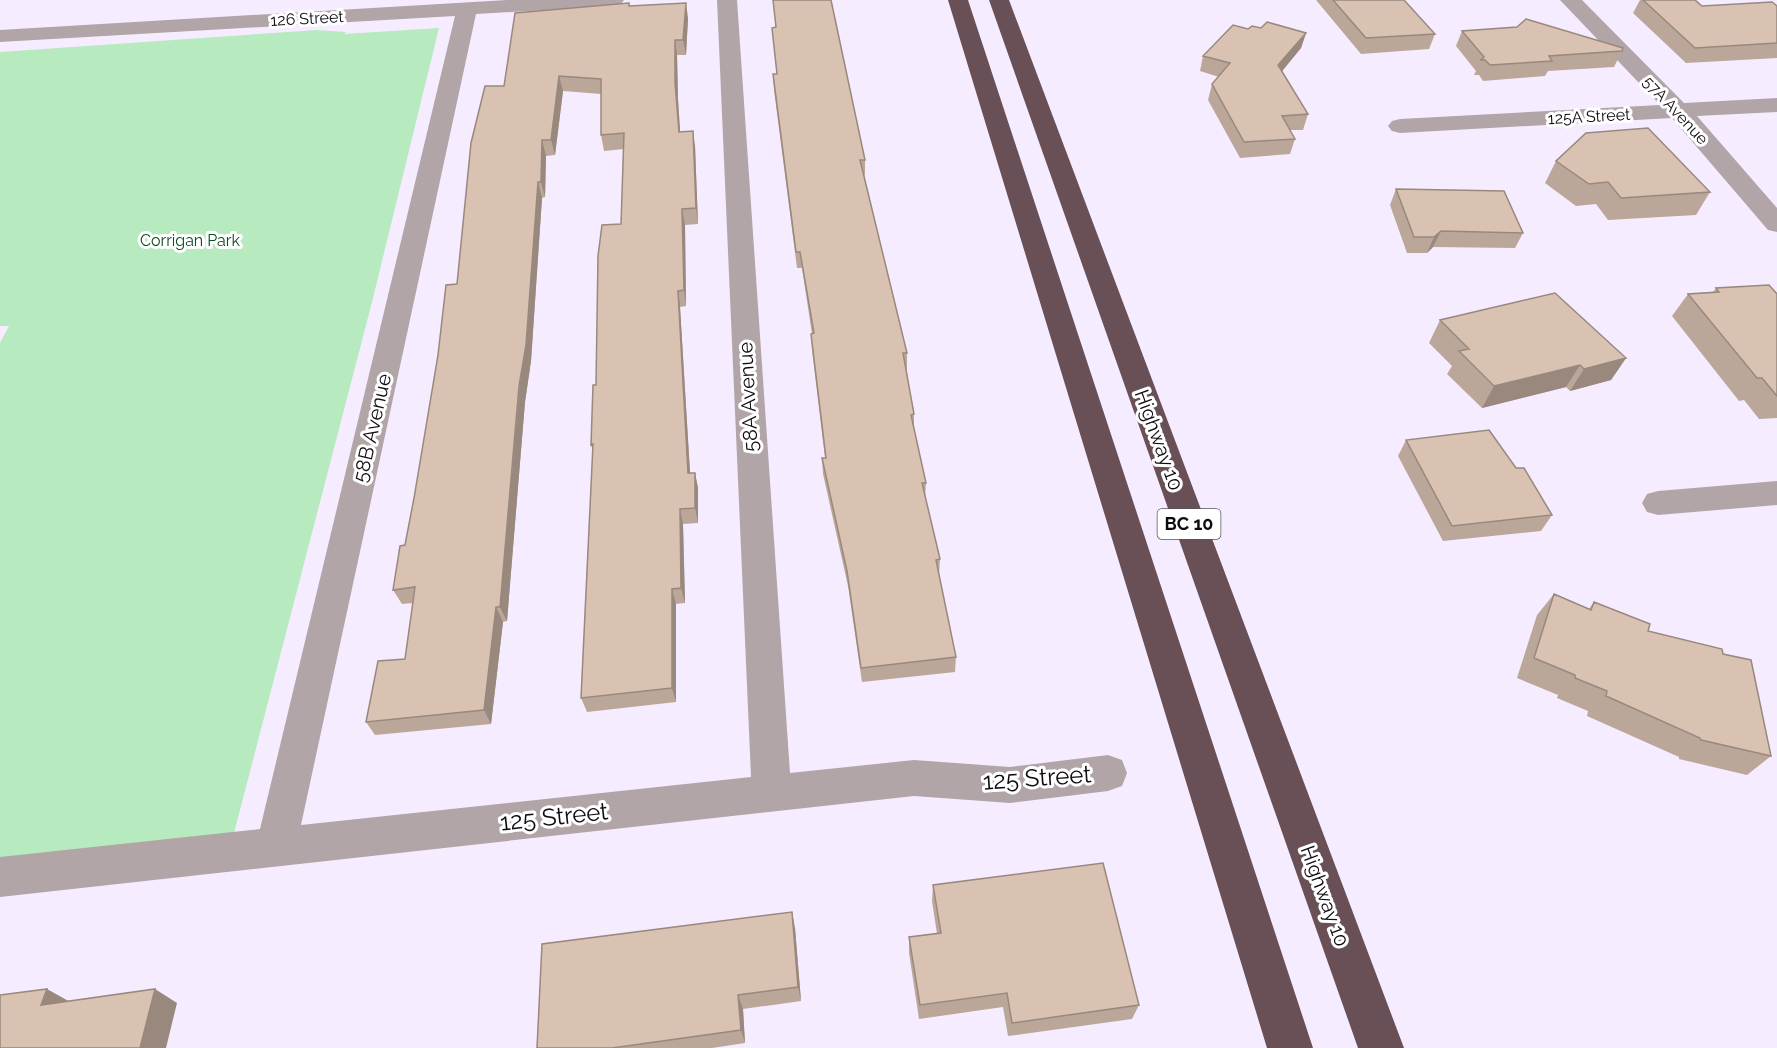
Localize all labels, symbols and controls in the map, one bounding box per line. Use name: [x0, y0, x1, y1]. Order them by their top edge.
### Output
street label: 126 Street: [270, 7, 345, 30]
street label: 57A Avenue: [1639, 72, 1712, 148]
street label: 125A Street: [1547, 105, 1631, 128]
park label: Corrigan Park: [140, 231, 240, 250]
street label: 58A Avenue: [733, 341, 763, 453]
street label: 58B Avenue: [348, 371, 396, 485]
street label: Highway 10: [1130, 386, 1188, 494]
road number: BC 10: [1158, 509, 1220, 539]
street label: 125 Street: [982, 759, 1092, 796]
street label: 125 Street: [498, 796, 609, 837]
street label: Highway 10: [1296, 842, 1354, 950]

